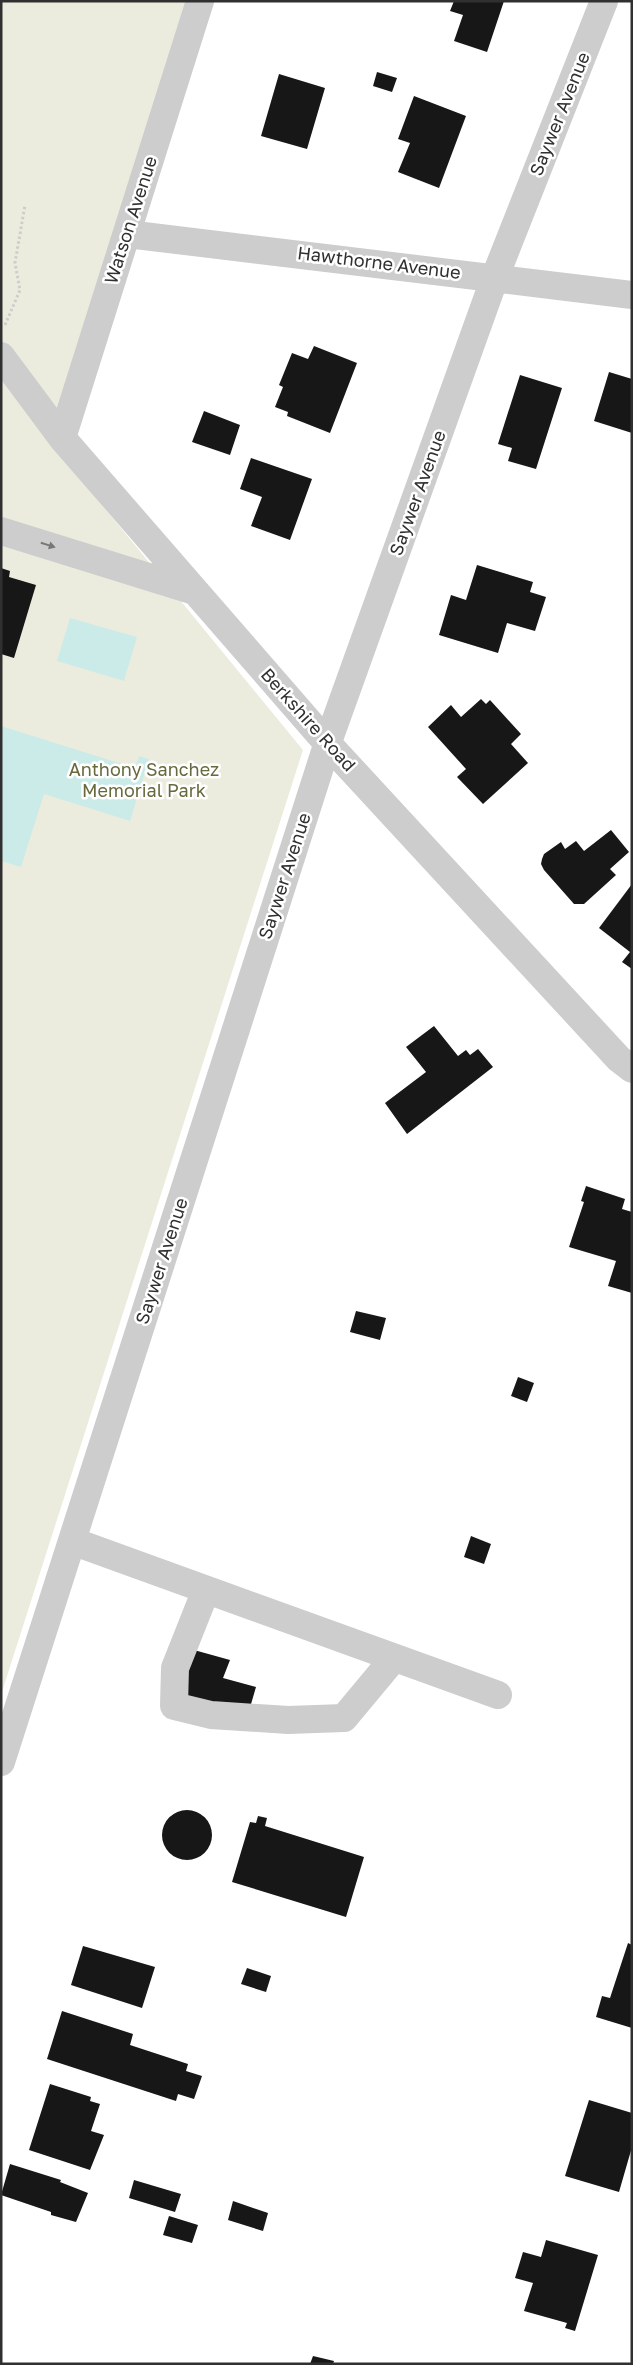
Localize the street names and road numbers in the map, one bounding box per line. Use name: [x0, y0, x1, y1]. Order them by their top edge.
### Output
street label: Saywer Avenue: [524, 48, 594, 179]
street label: Watson Avenue: [99, 153, 161, 286]
street label: Hawthorne Avenue: [296, 241, 462, 283]
street label: Saywer Avenue: [384, 427, 450, 558]
street label: Berkshire Road: [257, 663, 361, 775]
street label: Saywer Avenue: [253, 810, 315, 942]
street label: Saywer Avenue: [130, 1195, 192, 1327]

